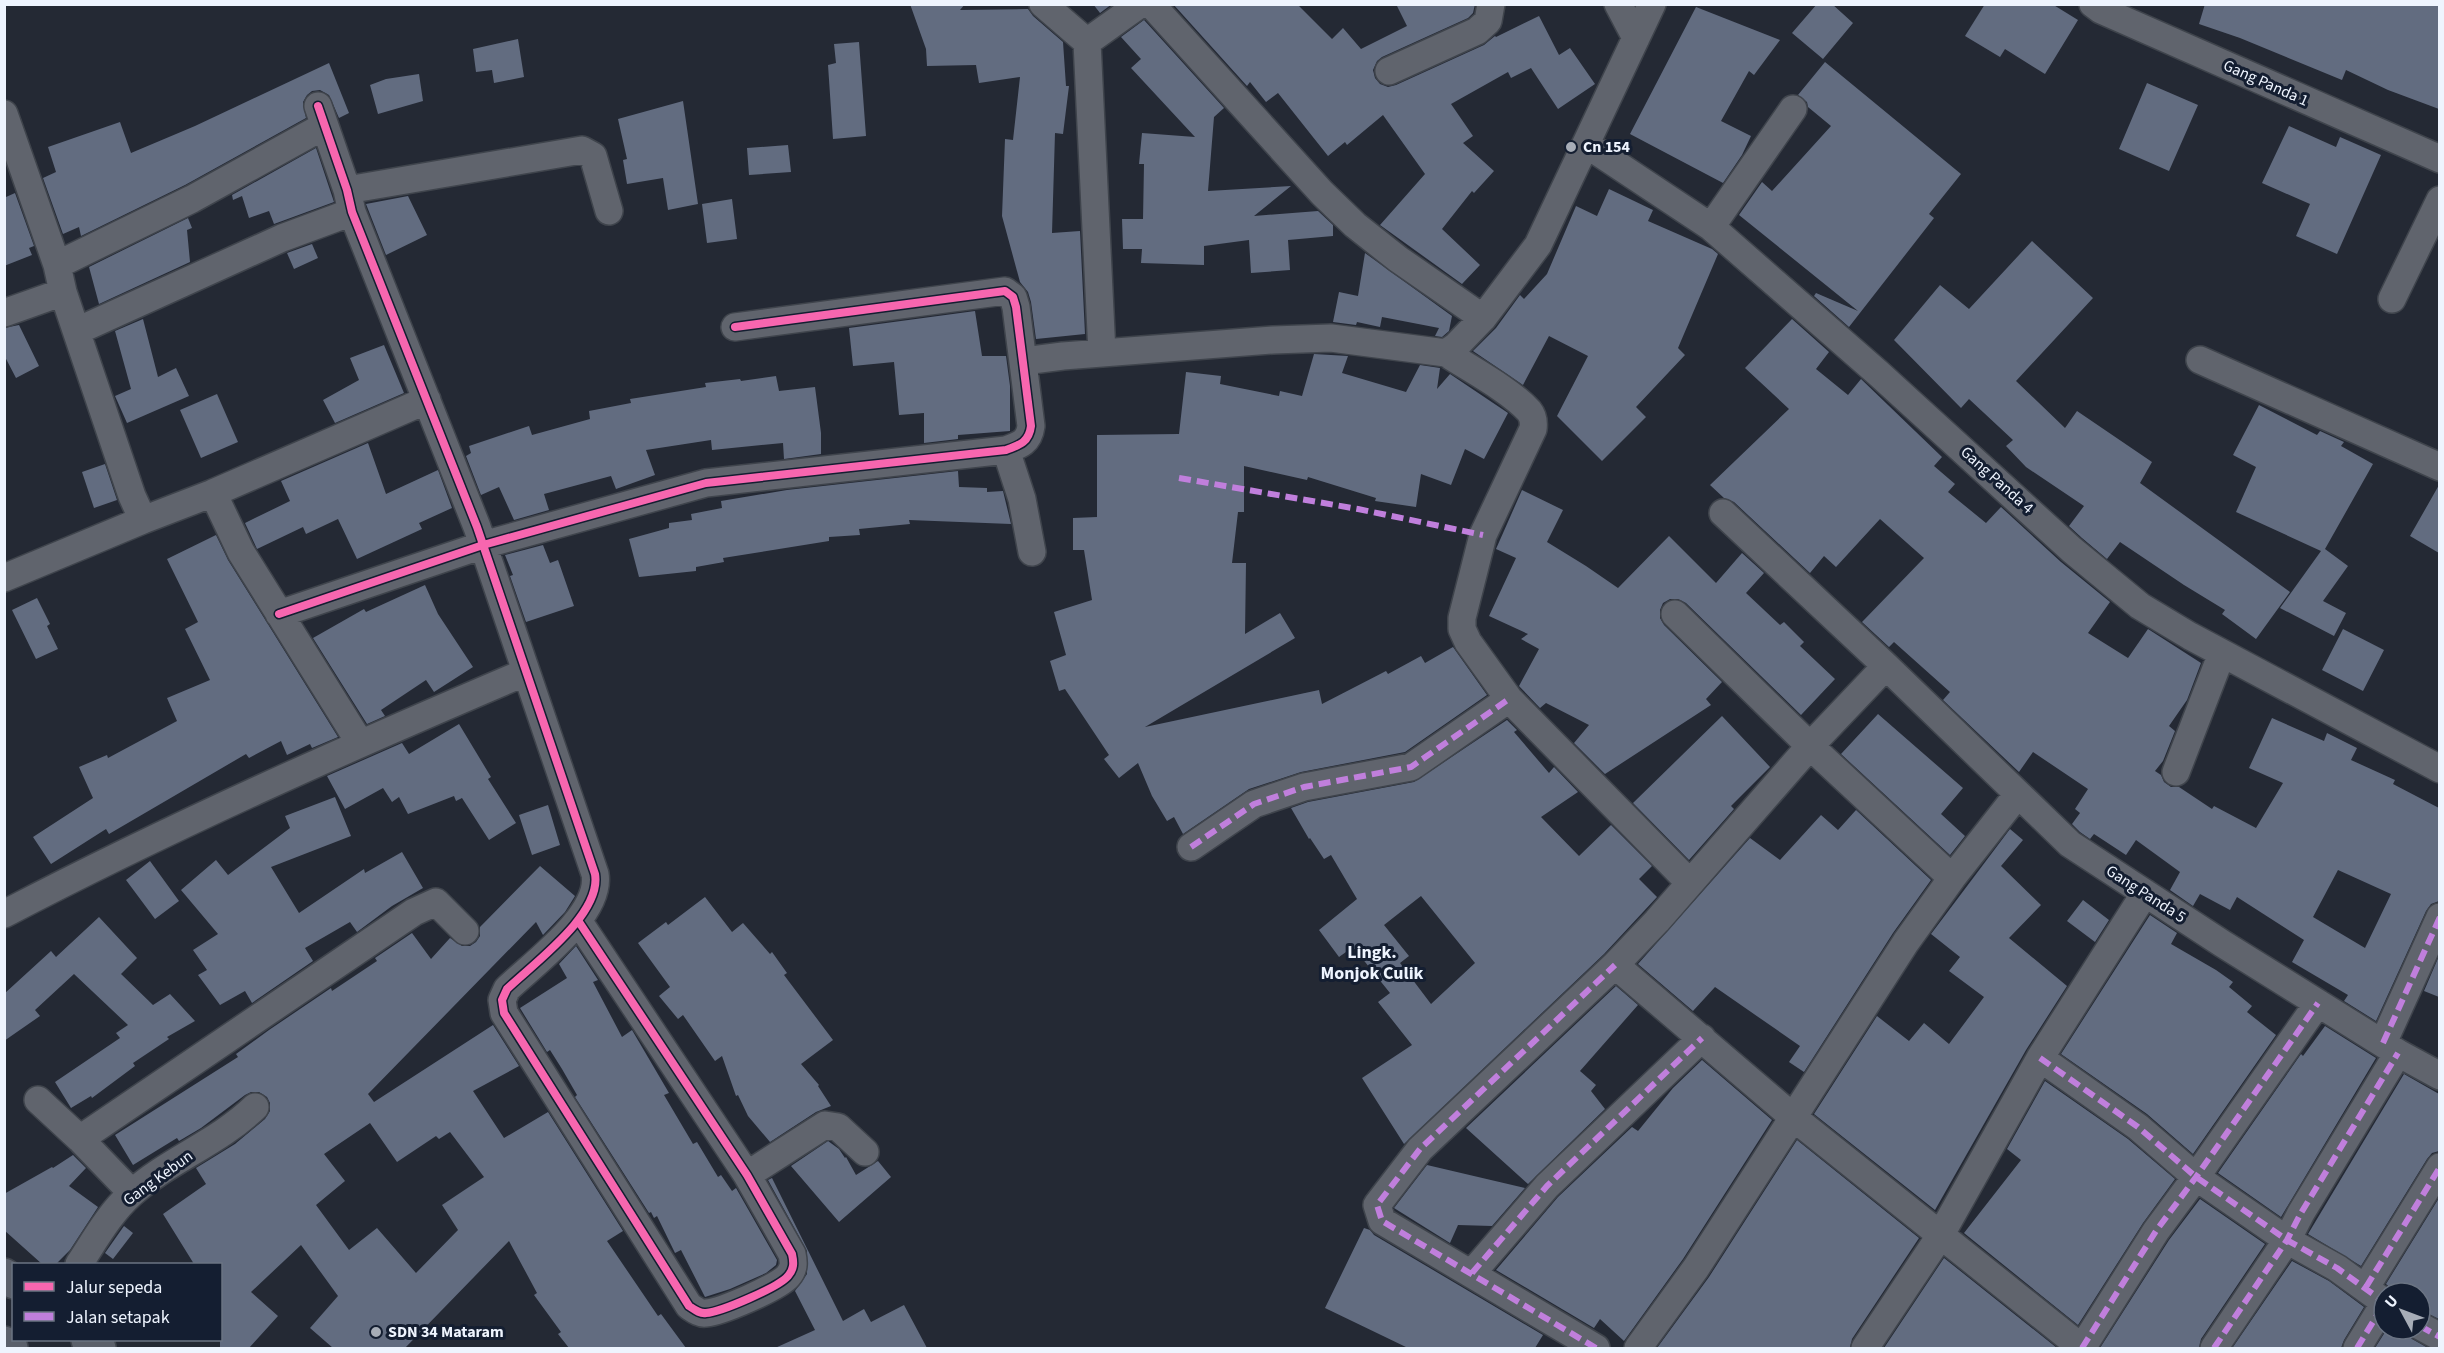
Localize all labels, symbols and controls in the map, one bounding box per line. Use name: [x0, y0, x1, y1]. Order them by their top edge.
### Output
street label: Gang Panda 1: [2220, 54, 2312, 112]
place label: Cn 154: [1583, 136, 1631, 158]
marker: Cn 154: [1564, 140, 1578, 154]
street label: Gang Panda 4: [1956, 441, 2038, 519]
street label: Gang Panda 5: [2102, 860, 2190, 928]
district label: Lingk. Monjok Culik: [1321, 940, 1424, 986]
street label: Gang Kebun: [119, 1145, 197, 1211]
legend: [12, 1263, 222, 1341]
text: Jalur sepeda: [66, 1275, 162, 1300]
north arrow: [2372, 1281, 2432, 1341]
text: U: [2380, 1291, 2403, 1313]
text: Jalan setapak: [66, 1305, 170, 1330]
place label: SDN 34 Mataram: [388, 1321, 504, 1343]
marker: SDN 34 Mataram: [369, 1325, 383, 1339]

